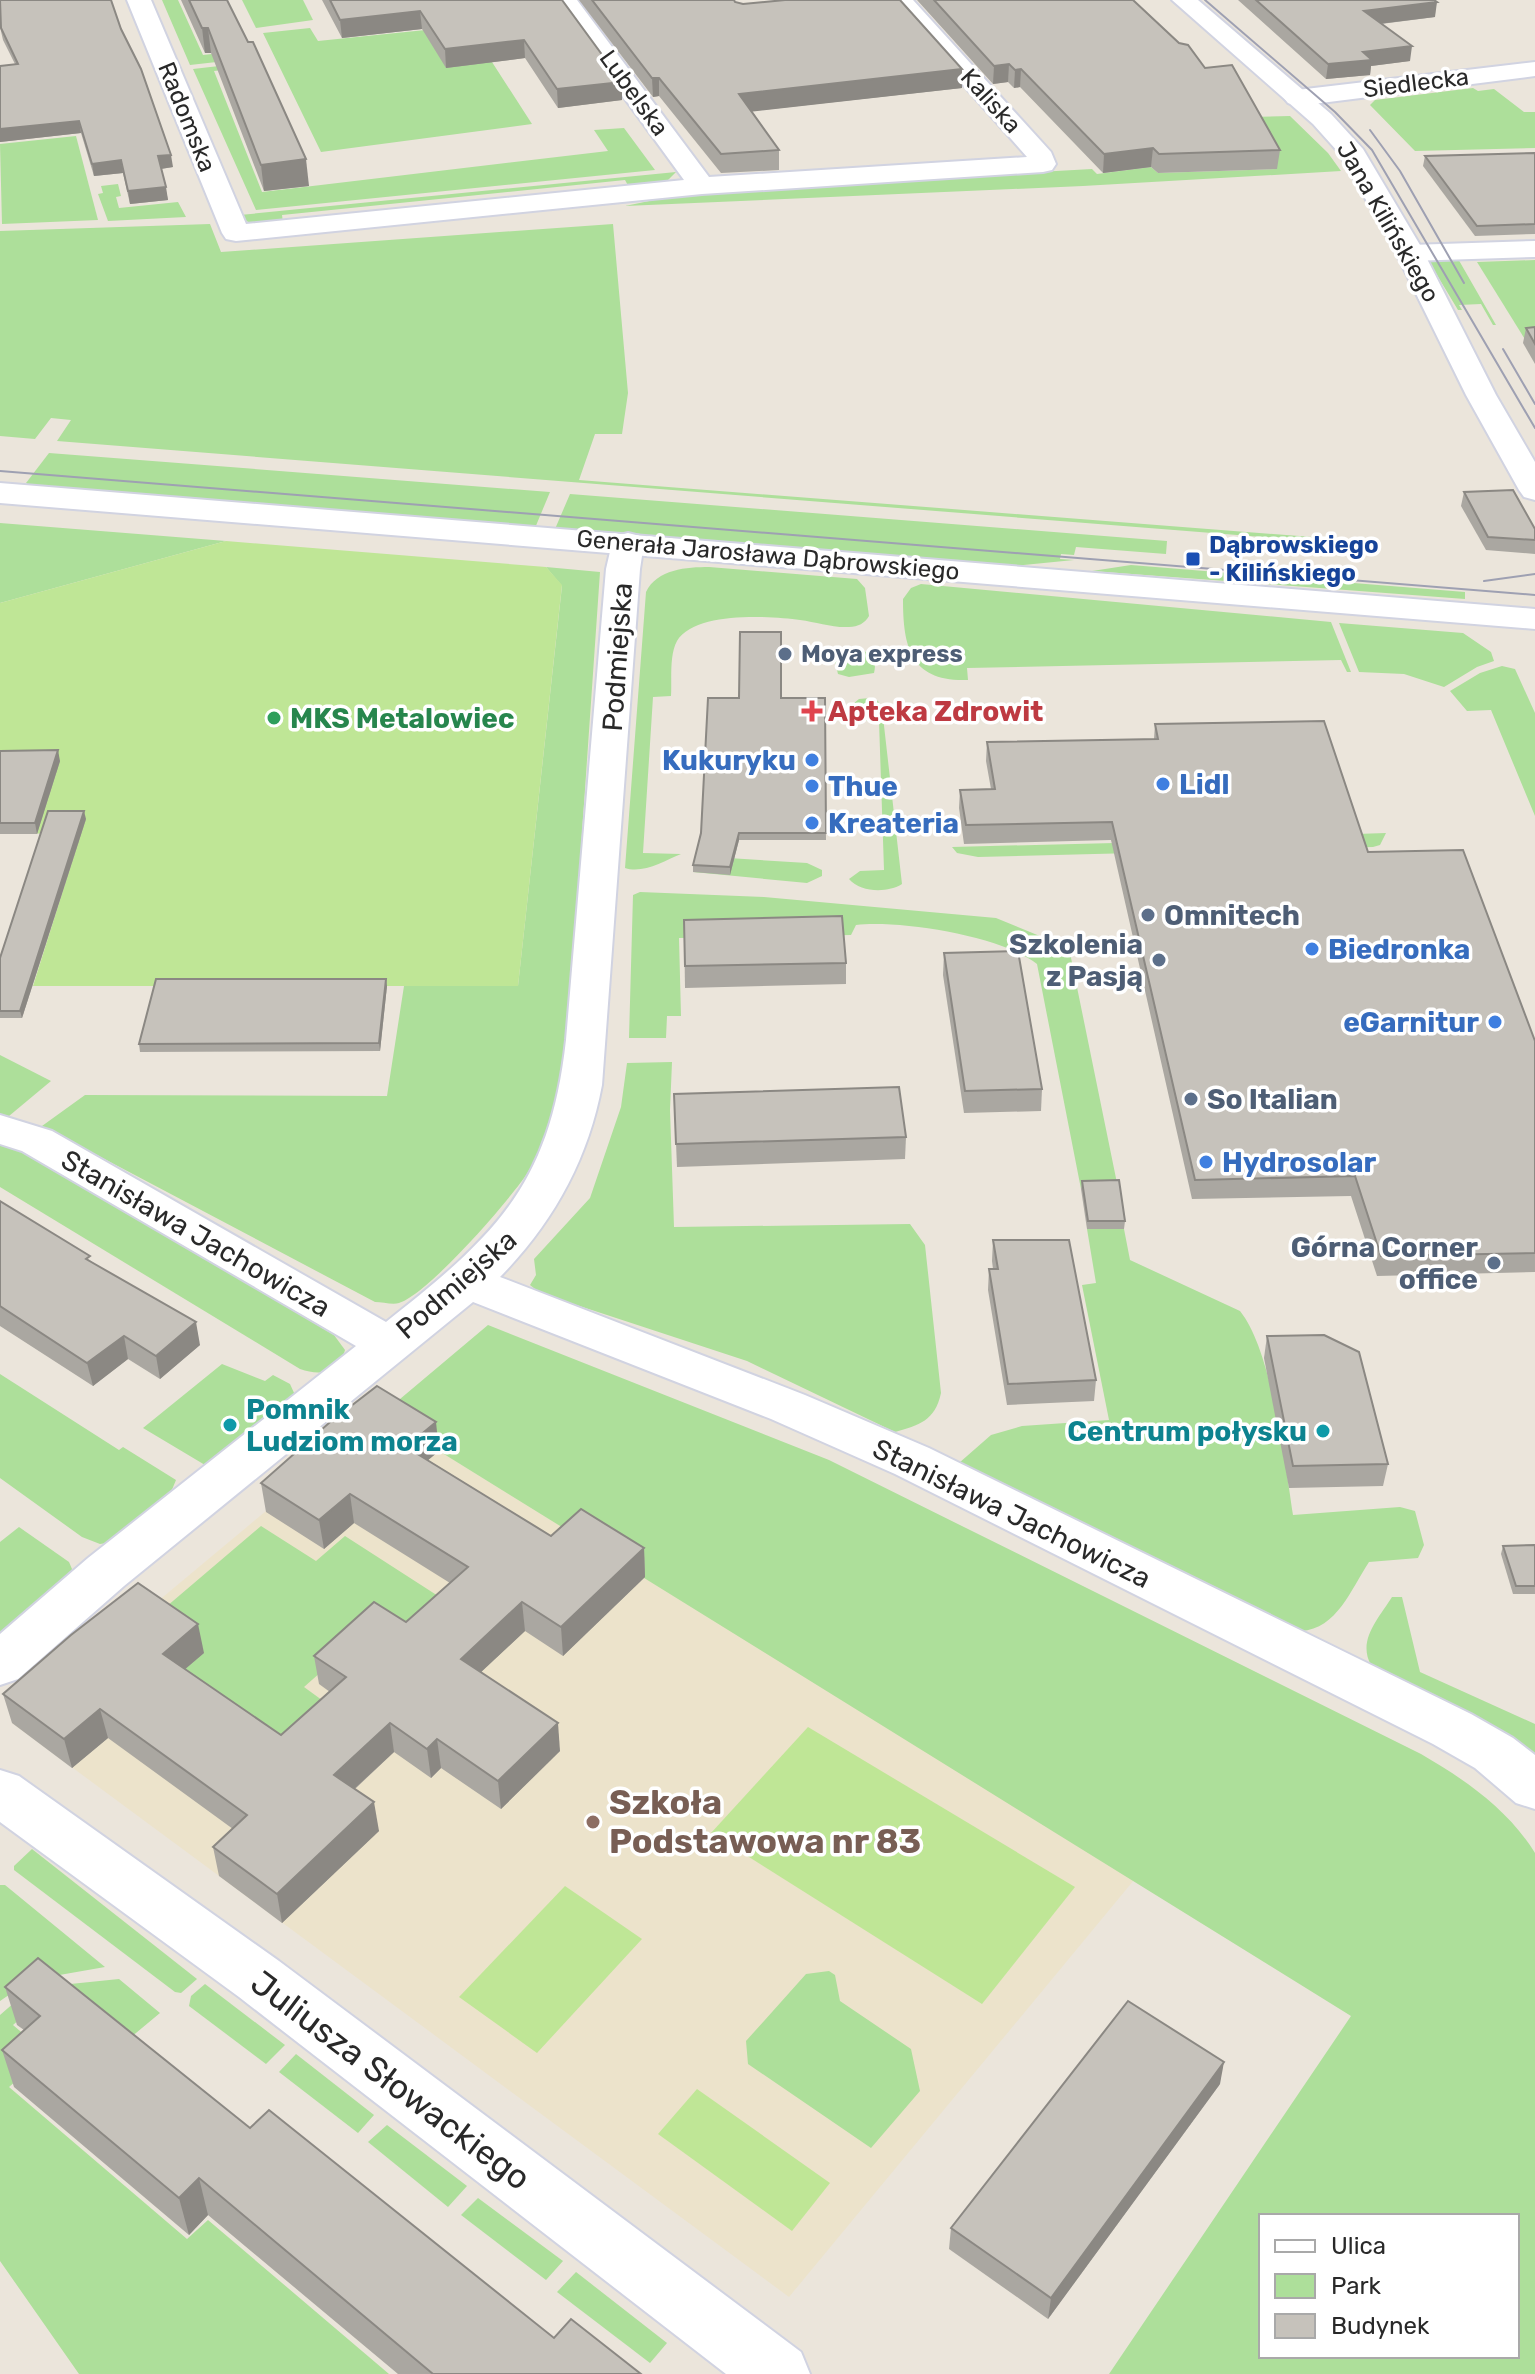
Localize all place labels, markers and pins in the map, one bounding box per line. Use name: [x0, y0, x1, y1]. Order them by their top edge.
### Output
place label: Dąbrowskiego - Kilińskiego: [1209, 531, 1379, 587]
marker: Dąbrowskiego - Kilińskiego: [1184, 550, 1202, 568]
place label: Moya express: [801, 640, 963, 668]
marker: Moya express: [776, 645, 794, 663]
place label: Apteka Zdrowit: [828, 695, 1043, 728]
place label: MKS Metalowiec: [290, 702, 514, 735]
marker: Apteka Zdrowit: [803, 702, 821, 720]
marker: MKS Metalowiec: [265, 709, 283, 727]
place label: Kukuryku: [662, 744, 796, 777]
marker: Kukuryku: [803, 751, 821, 769]
place label: Lidl: [1179, 768, 1229, 801]
place label: Thue: [828, 770, 898, 803]
marker: Lidl: [1154, 775, 1172, 793]
marker: Thue: [803, 777, 821, 795]
place label: Kreateria: [828, 807, 959, 840]
marker: Kreateria: [803, 814, 821, 832]
place label: Omnitech: [1164, 899, 1300, 932]
marker: Omnitech: [1139, 906, 1157, 924]
place label: Szkolenia z Pasją: [1009, 928, 1143, 993]
place label: Biedronka: [1328, 933, 1470, 966]
marker: Biedronka: [1303, 940, 1321, 958]
marker: Szkolenia z Pasją: [1150, 951, 1168, 969]
place label: eGarnitur: [1343, 1006, 1479, 1039]
marker: eGarnitur: [1486, 1013, 1504, 1031]
place label: So Italian: [1207, 1083, 1338, 1116]
marker: So Italian: [1182, 1090, 1200, 1108]
place label: Hydrosolar: [1222, 1146, 1377, 1179]
marker: Hydrosolar: [1197, 1153, 1215, 1171]
place label: Górna Corner office: [1291, 1231, 1478, 1296]
marker: Górna Corner office: [1485, 1254, 1503, 1272]
place label: Pomnik Ludziom morza: [246, 1393, 458, 1458]
place label: Centrum połysku: [1067, 1415, 1307, 1448]
marker: Pomnik Ludziom morza: [221, 1416, 239, 1434]
marker: Centrum połysku: [1314, 1422, 1332, 1440]
place label: Szkoła Podstawowa nr 83: [609, 1782, 921, 1862]
marker: Szkoła Podstawowa nr 83: [584, 1813, 602, 1831]

